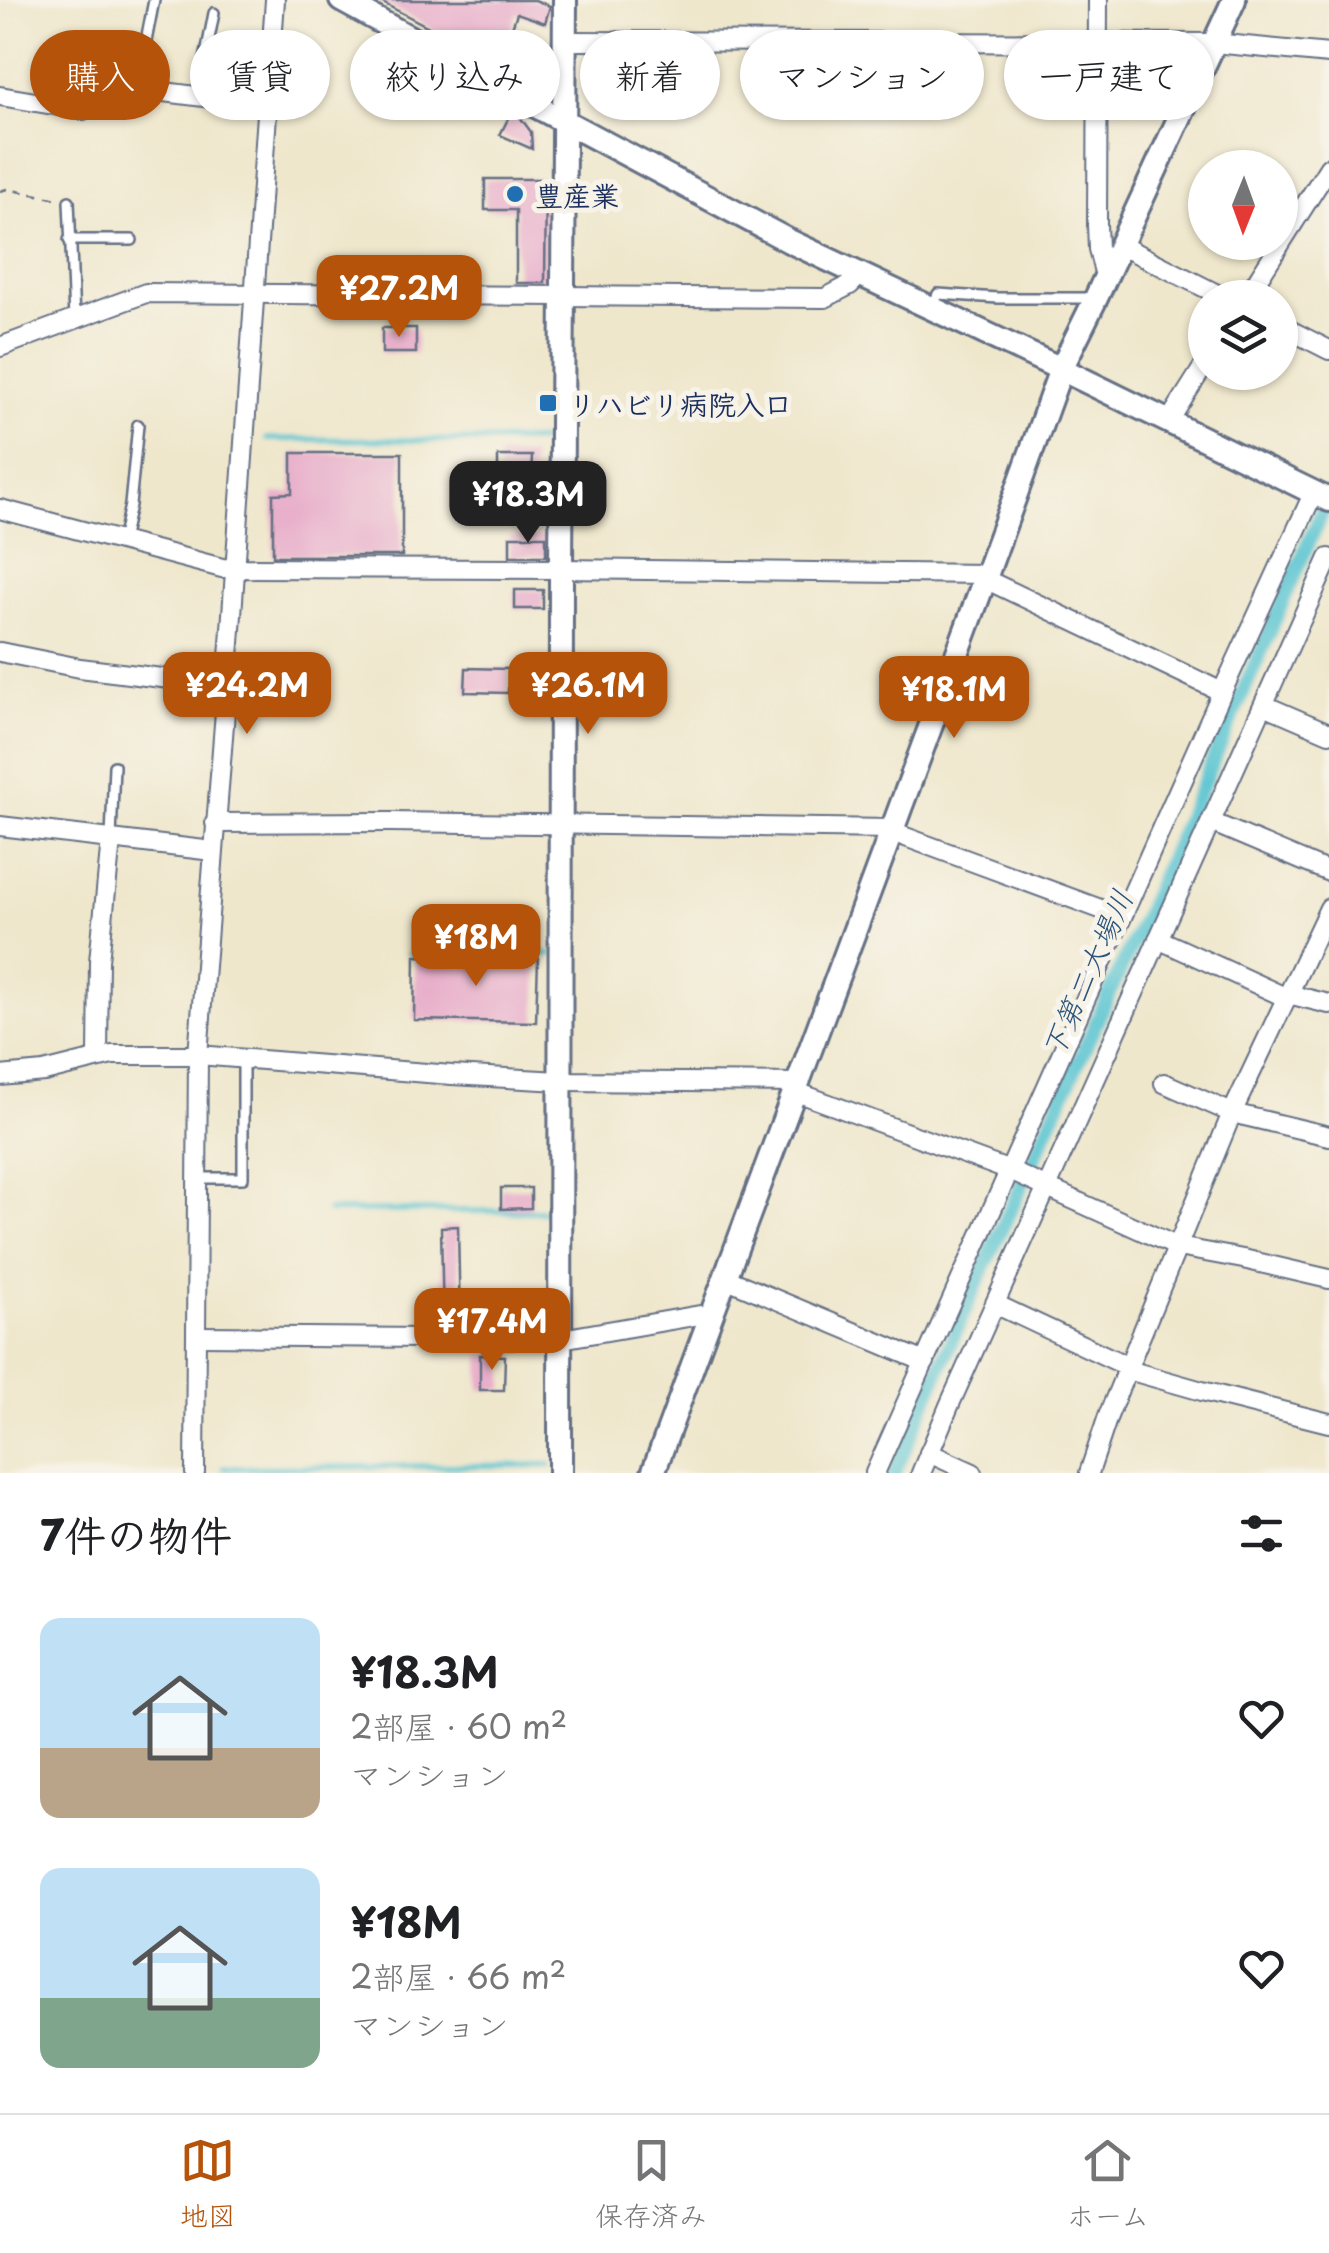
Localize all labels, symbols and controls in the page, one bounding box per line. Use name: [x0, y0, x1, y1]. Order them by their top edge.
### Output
chip: 購入: [30, 30, 170, 120]
chip: 賃貸: [190, 30, 330, 120]
chip: 絞り込み: [350, 30, 560, 120]
chip: 新着: [580, 30, 720, 120]
chip: マンション: [740, 30, 984, 120]
chip: 一戸建て: [1004, 30, 1214, 120]
north arrow: [1188, 150, 1298, 260]
map controls: [1188, 150, 1298, 390]
place label: 豊産業: [535, 173, 619, 216]
marker: 豊産業: [504, 183, 526, 205]
pin: ¥27.2M: [318, 255, 480, 340]
text: ¥27.2M: [339, 263, 459, 311]
button: layers: [1188, 280, 1298, 390]
place label: リハビリ病院入口: [568, 382, 792, 425]
marker: リハビリ病院入口: [537, 392, 559, 414]
pin: ¥18.3M: [447, 461, 609, 546]
text: ¥18.3M: [471, 469, 585, 517]
pin: ¥24.2M: [166, 652, 328, 737]
pin: ¥26.1M: [507, 652, 669, 737]
pin: ¥18.1M: [873, 656, 1035, 741]
text: ¥24.2M: [185, 660, 309, 708]
text: ¥26.1M: [530, 660, 646, 708]
text: ¥18.1M: [901, 664, 1007, 712]
water label: 下第二大場川: [1029, 882, 1143, 1064]
pin: ¥18M: [417, 904, 535, 989]
text: ¥18M: [433, 912, 519, 960]
pin: ¥17.4M: [411, 1288, 573, 1373]
text: ¥17.4M: [436, 1296, 548, 1344]
text: 7件の物件: [40, 1502, 232, 1565]
icon: filters: [1234, 1506, 1289, 1561]
text: ¥18.3M: [350, 1639, 499, 1702]
icon: home: [120, 1658, 240, 1778]
icon: heart: [1234, 1691, 1289, 1746]
text: 2部屋 · 60 m²: [350, 1702, 567, 1750]
text: マンション: [350, 1750, 509, 1798]
text: ¥18M: [350, 1889, 462, 1952]
icon: home: [120, 1908, 240, 2028]
icon: heart: [1234, 1941, 1289, 1996]
text: 2部屋 · 66 m²: [350, 1952, 566, 2000]
text: マンション: [350, 2000, 509, 2048]
tab: 地図: [180, 2133, 236, 2236]
tab: 保存済み: [595, 2133, 707, 2236]
tab: ホーム: [1066, 2133, 1149, 2236]

